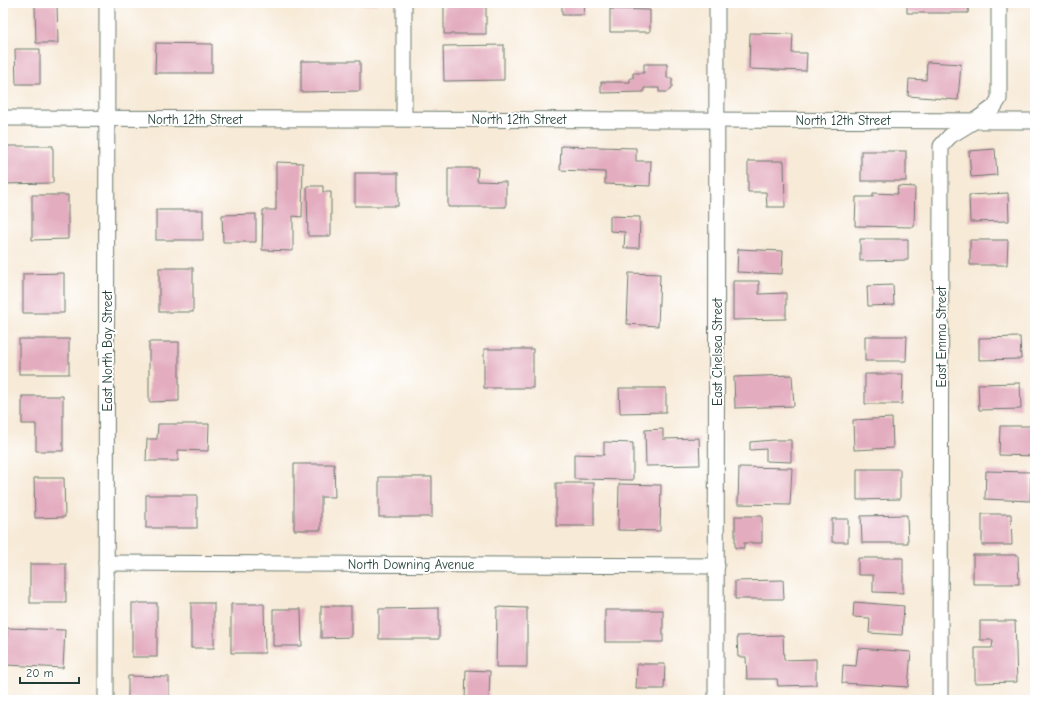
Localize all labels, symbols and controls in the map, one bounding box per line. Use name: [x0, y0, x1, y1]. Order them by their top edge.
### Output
street label: North 12th Street: [147, 112, 244, 127]
street label: North 12th Street: [471, 112, 568, 127]
street label: North 12th Street: [795, 113, 892, 128]
street label: East Emma Street: [934, 285, 949, 387]
street label: East North Bay Street: [100, 289, 115, 412]
street label: East Chelsea Street: [710, 297, 725, 406]
street label: North Downing Avenue: [348, 557, 475, 572]
scale bar: [20, 659, 79, 685]
text: 20 m: [26, 666, 54, 680]

